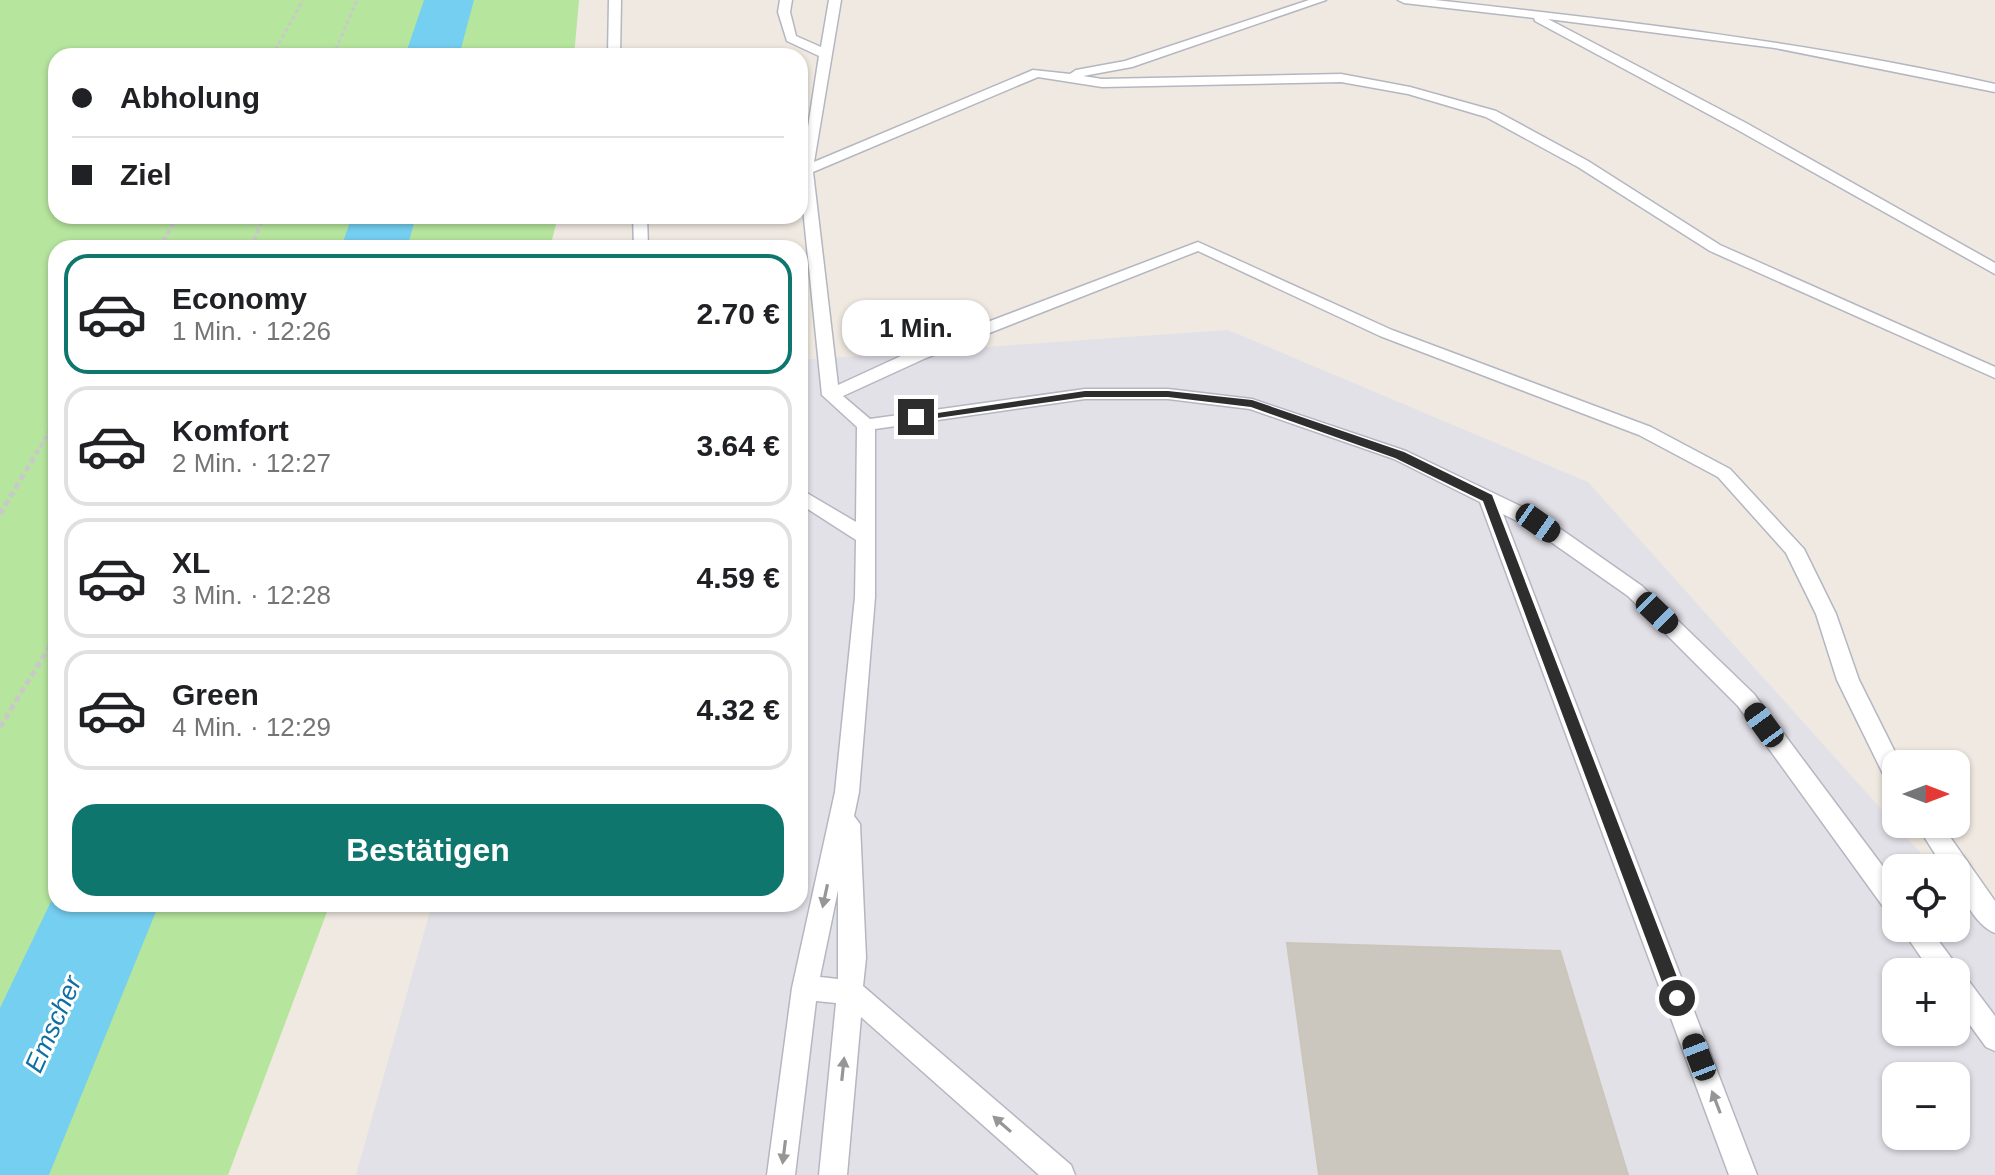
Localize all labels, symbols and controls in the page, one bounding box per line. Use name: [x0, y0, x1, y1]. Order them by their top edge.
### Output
text: Abholung: [120, 81, 260, 114]
text: Ziel: [120, 158, 172, 191]
icon: car: [76, 278, 148, 350]
text: Economy: [172, 282, 307, 315]
text: 2.70 €: [697, 297, 780, 330]
callout: 1 Min.: [842, 301, 990, 357]
text: 1 Min.: [879, 313, 953, 343]
text: 1 Min. · 12:26: [172, 316, 331, 346]
route end: [898, 399, 934, 435]
icon: car: [76, 410, 148, 482]
text: Komfort: [172, 414, 289, 447]
text: 3.64 €: [697, 429, 780, 462]
text: 2 Min. · 12:27: [172, 448, 331, 478]
car: [1511, 499, 1565, 547]
icon: car: [76, 542, 148, 614]
text: XL: [172, 546, 210, 579]
text: 4.59 €: [697, 561, 780, 594]
text: 3 Min. · 12:28: [172, 580, 331, 610]
car: [1631, 588, 1683, 638]
icon: car: [76, 674, 148, 746]
text: Green: [172, 678, 259, 711]
text: 4.32 €: [697, 693, 780, 726]
car: [1740, 699, 1788, 751]
text: 4 Min. · 12:29: [172, 712, 331, 742]
north arrow: [1882, 750, 1970, 838]
map controls: [1882, 750, 1970, 1150]
button: Bestätigen: [72, 804, 784, 896]
button: locate: [1882, 854, 1970, 942]
one-way arrow: [818, 884, 831, 909]
button: +: [1882, 958, 1970, 1046]
water label: Emscher: [18, 970, 88, 1077]
route start: [1659, 980, 1695, 1016]
car: [1679, 1030, 1719, 1084]
one-way arrow: [837, 1057, 850, 1082]
button: −: [1882, 1062, 1970, 1150]
one-way arrow: [1709, 1090, 1722, 1114]
one-way arrow: [993, 1116, 1013, 1133]
one-way arrow: [777, 1140, 790, 1165]

